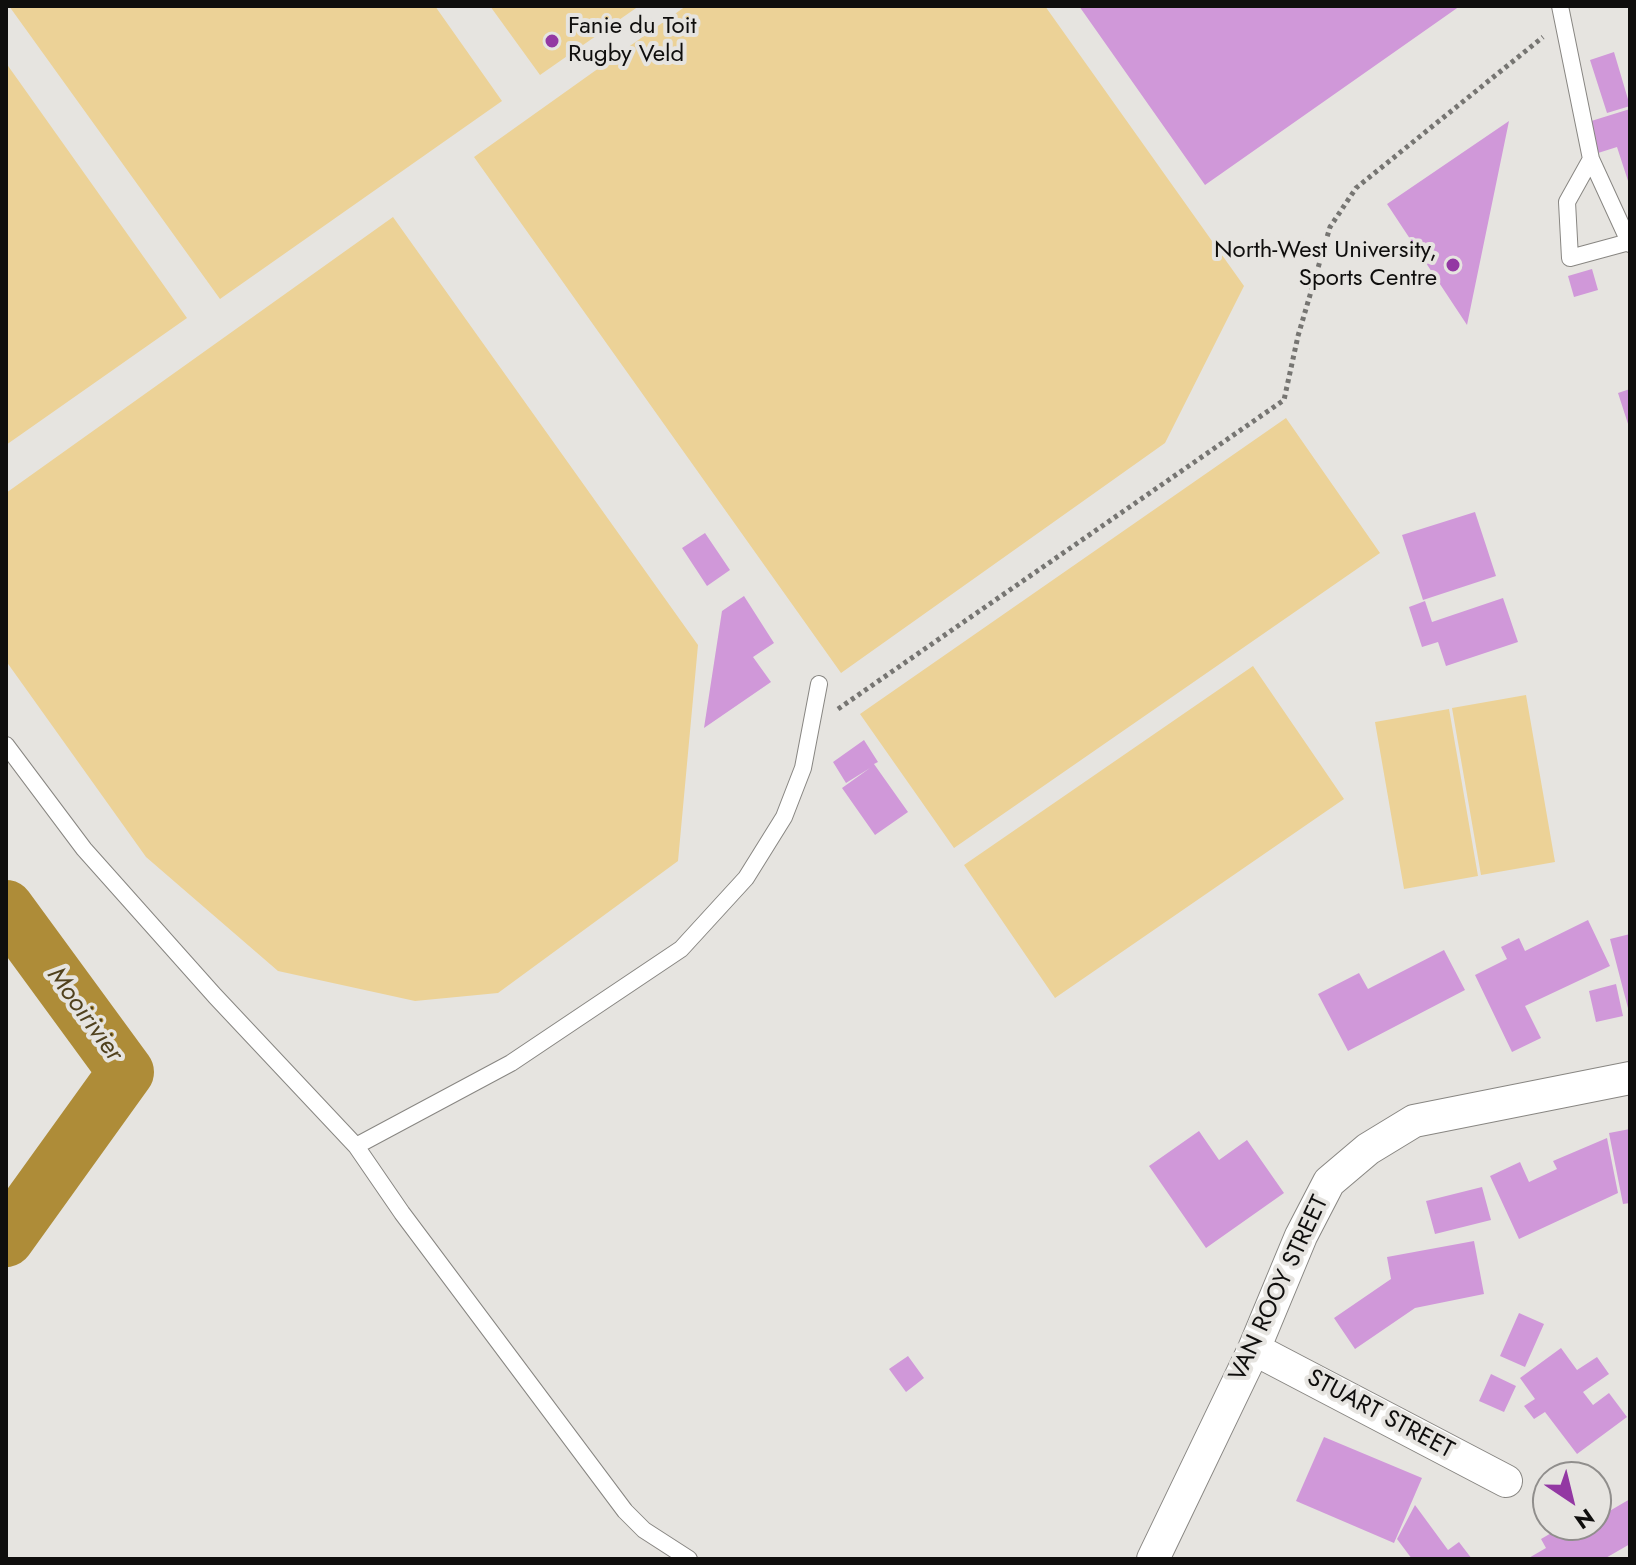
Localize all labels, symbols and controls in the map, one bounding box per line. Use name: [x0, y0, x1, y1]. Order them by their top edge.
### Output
place label: Fanie du Toit Rugby Veld: [568, 13, 697, 69]
marker: Fanie du Toit Rugby Veld: [543, 32, 561, 50]
place label: North-West University, Sports Centre: [1214, 237, 1437, 293]
marker: North-West University, Sports Centre: [1444, 256, 1462, 274]
water label: Mooirivier: [39, 962, 129, 1068]
street label: VAN ROOY STREET: [1224, 1192, 1336, 1386]
street label: STUART STREET: [1302, 1364, 1458, 1466]
north arrow: [1532, 1461, 1612, 1541]
text: N: [1568, 1501, 1601, 1537]

